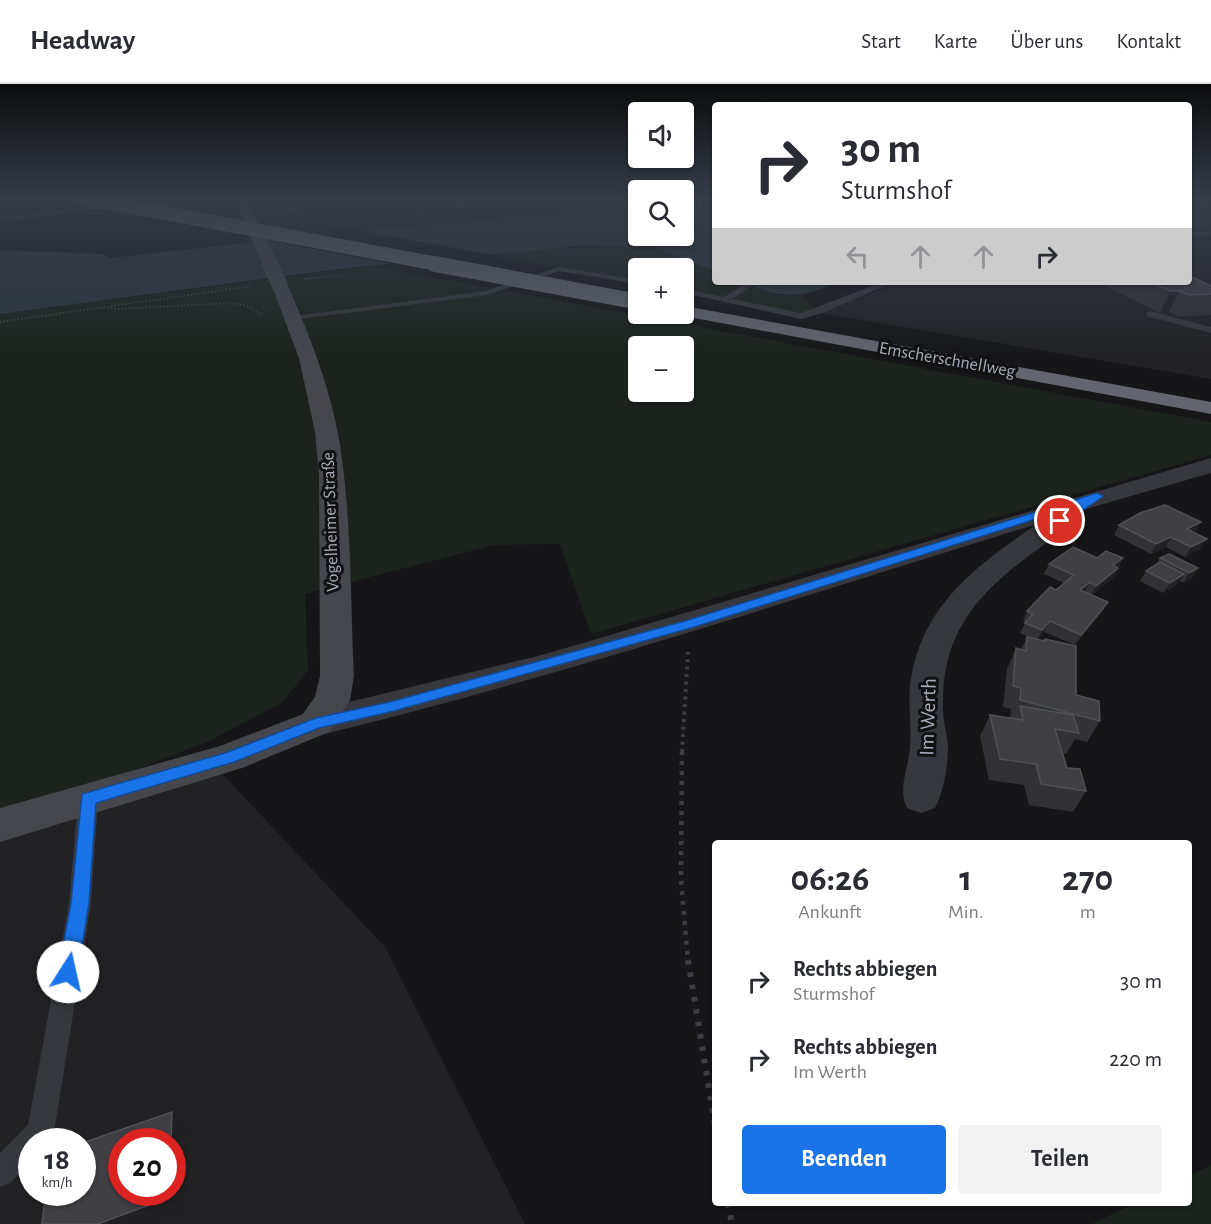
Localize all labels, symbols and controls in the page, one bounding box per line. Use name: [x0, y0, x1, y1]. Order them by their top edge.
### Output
text: Headway: [30, 27, 135, 55]
text: Start: [861, 31, 901, 52]
text: Karte: [934, 31, 977, 52]
text: Über uns: [1010, 31, 1083, 52]
text: Kontakt: [1116, 31, 1181, 52]
map controls: [628, 102, 694, 402]
button: sound: [628, 102, 694, 168]
icon: right: [742, 126, 820, 204]
text: 30 m: [841, 128, 921, 170]
text: Sturmshof: [841, 177, 951, 204]
button: search: [628, 180, 694, 246]
icon: left: [841, 240, 874, 273]
icon: ahead: [904, 240, 937, 273]
icon: ahead: [967, 240, 1000, 273]
icon: right: [1030, 240, 1063, 273]
button: +: [628, 258, 694, 324]
button: −: [628, 336, 694, 402]
street label: Emscherschnellweg: [878, 339, 1017, 381]
street label: Vogelheimer Straße: [320, 452, 342, 592]
pin: [1034, 495, 1085, 546]
icon: arrive: [1043, 504, 1076, 537]
street label: Im Werth: [916, 678, 940, 756]
text: 06:26: [791, 861, 869, 897]
text: 1: [959, 861, 972, 897]
text: 270: [1062, 861, 1113, 897]
text: Ankunft: [798, 902, 862, 922]
text: Min.: [948, 902, 983, 922]
text: m: [1080, 902, 1096, 922]
position arrow: [36, 940, 100, 1004]
text: Rechts abbiegen: [793, 958, 937, 980]
icon: right: [742, 965, 775, 998]
text: 30 m: [1120, 970, 1162, 992]
text: Sturmshof: [793, 984, 875, 1004]
text: Rechts abbiegen: [793, 1036, 937, 1058]
icon: right: [742, 1043, 775, 1076]
text: 220 m: [1109, 1048, 1162, 1070]
text: Im Werth: [793, 1062, 867, 1082]
button: Beenden: [742, 1125, 946, 1194]
button: Teilen: [958, 1125, 1162, 1194]
speed limit sign: 20: [108, 1128, 186, 1206]
text: 18: [44, 1145, 70, 1175]
text: km/h: [42, 1175, 72, 1190]

